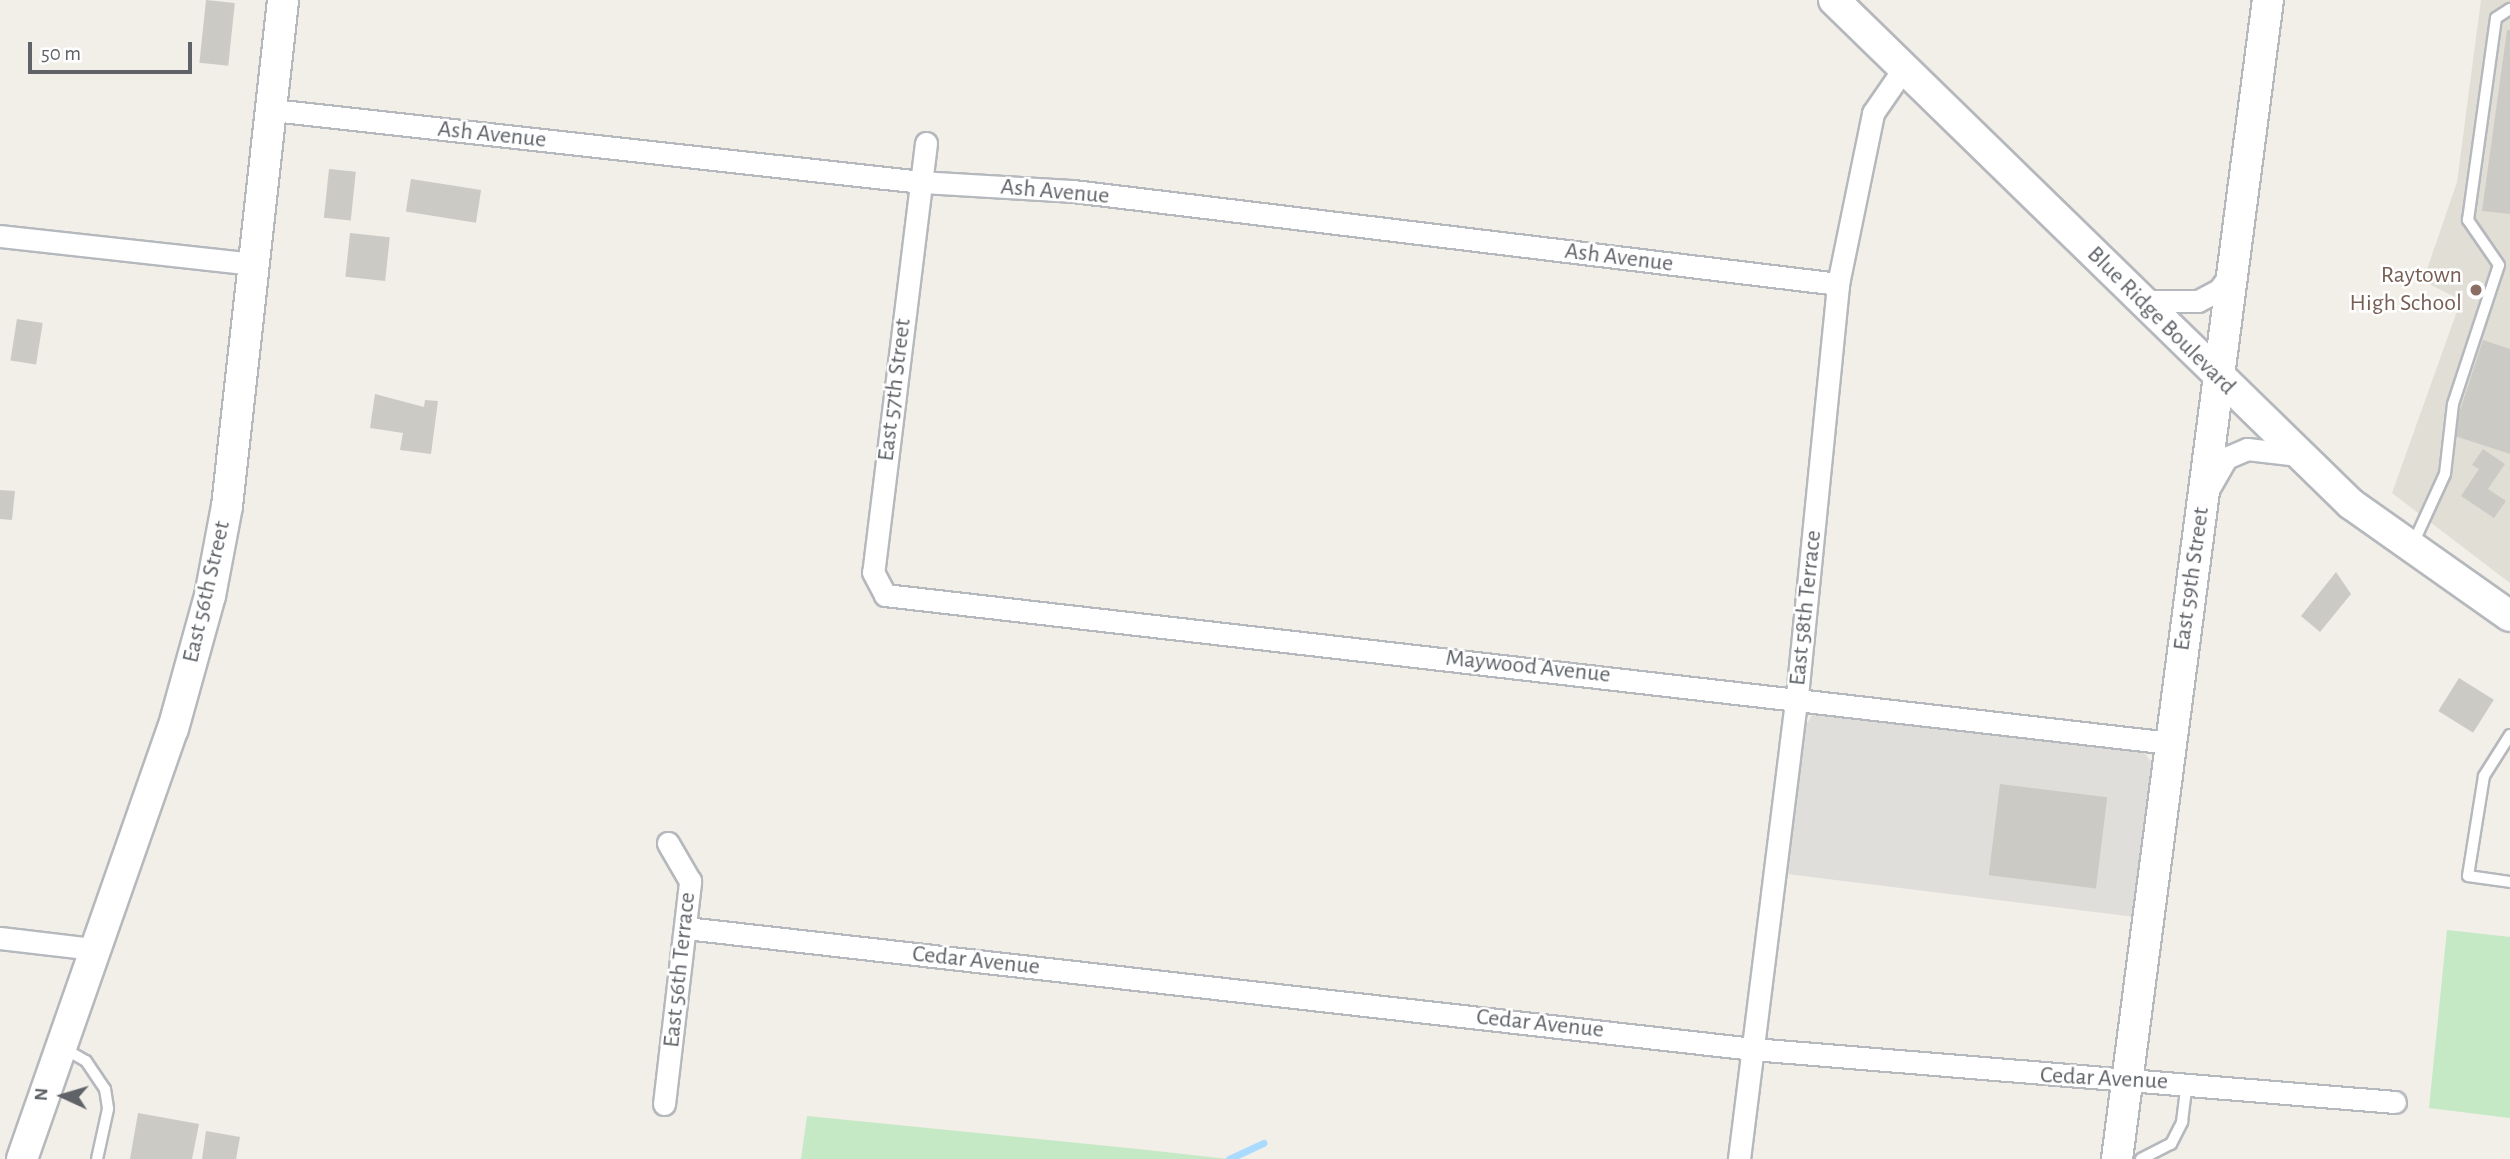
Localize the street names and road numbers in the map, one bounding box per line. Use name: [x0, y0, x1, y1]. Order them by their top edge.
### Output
street label: Ash Avenue: [436, 115, 548, 155]
street label: Ash Avenue: [999, 173, 1111, 211]
street label: Ash Avenue: [1563, 237, 1675, 279]
street label: Blue Ridge Boulevard: [2081, 241, 2241, 401]
street label: East 57th Street: [872, 317, 918, 463]
street label: East 59th Street: [2168, 505, 2216, 653]
street label: East 56th Street: [177, 518, 237, 666]
street label: East 58th Terrace: [1784, 529, 1828, 687]
street label: Maywood Avenue: [1444, 644, 1612, 690]
street label: East 56th Terrace: [658, 891, 702, 1049]
street label: Cedar Avenue: [911, 940, 1041, 982]
street label: Cedar Avenue: [1475, 1003, 1605, 1045]
street label: Cedar Avenue: [2039, 1061, 2169, 1097]

